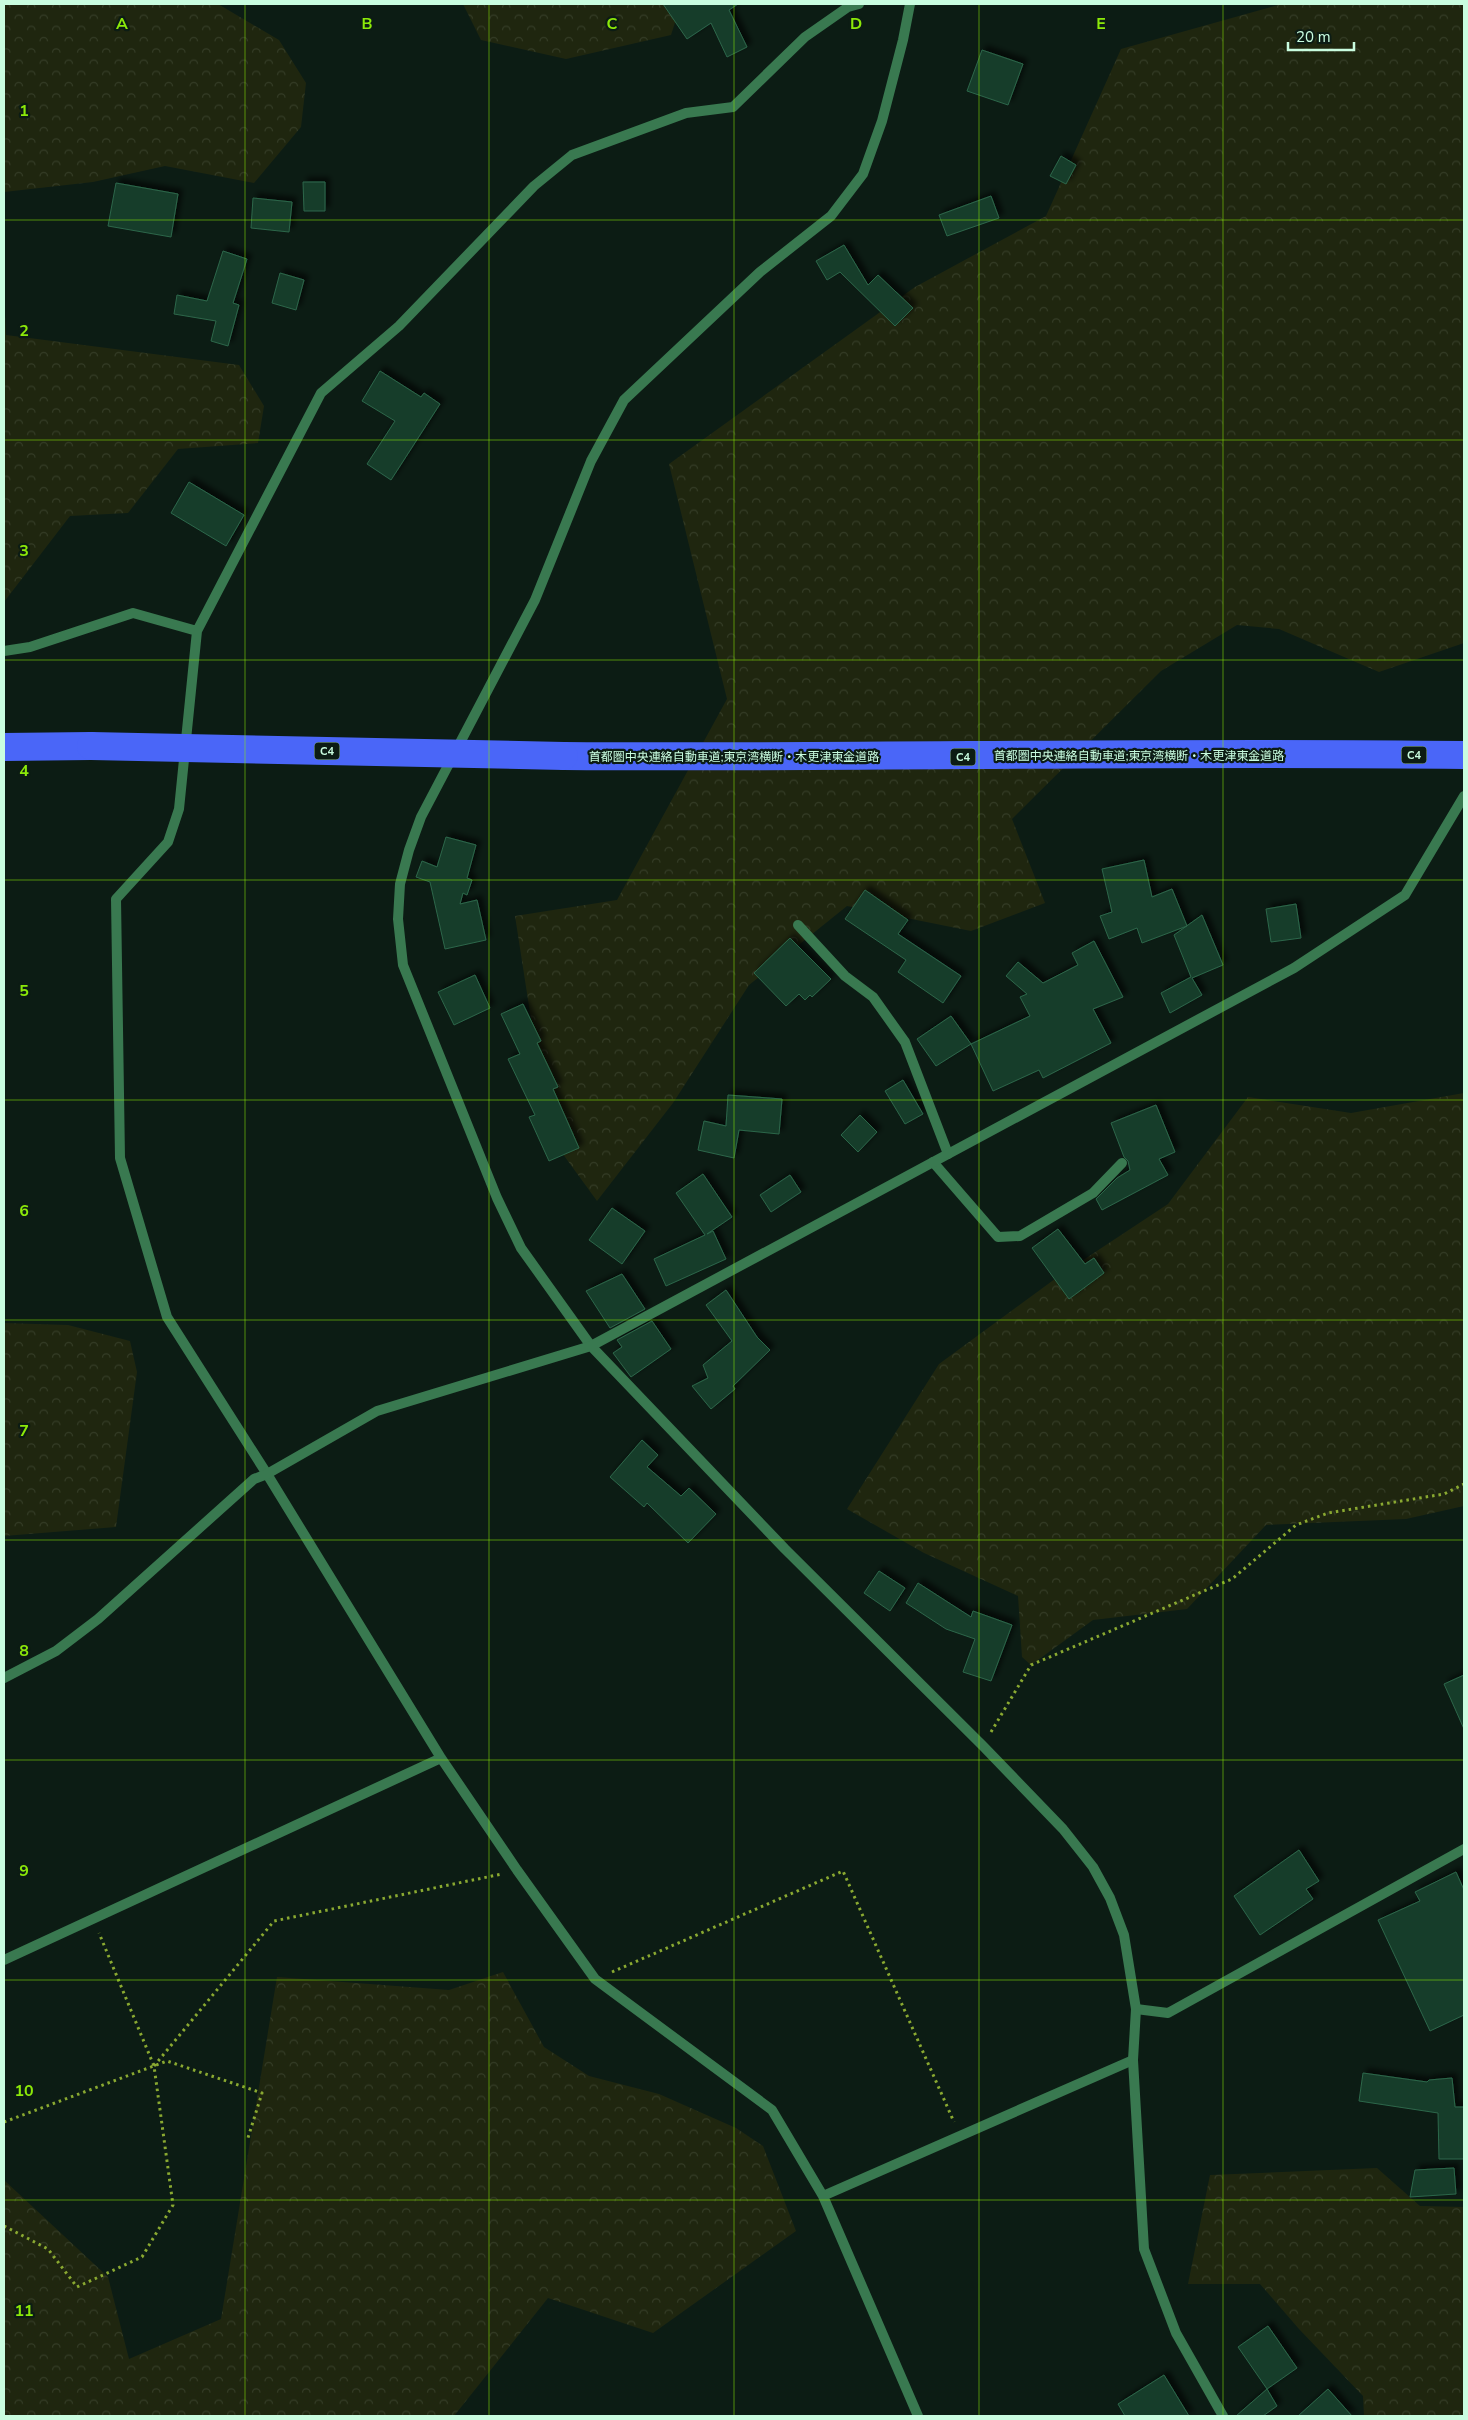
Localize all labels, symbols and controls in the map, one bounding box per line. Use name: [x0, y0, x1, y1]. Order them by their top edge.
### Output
text: A: [116, 13, 128, 35]
text: B: [361, 13, 373, 35]
text: C: [607, 13, 618, 35]
text: D: [850, 13, 862, 35]
text: E: [1096, 13, 1106, 35]
scale bar: [1288, 20, 1354, 52]
text: 20 m: [1296, 27, 1331, 47]
text: 1: [19, 100, 29, 122]
text: 2: [19, 320, 29, 342]
text: 3: [19, 540, 29, 562]
road number: C4: [314, 742, 340, 759]
road number: C4: [1402, 746, 1426, 764]
street label: 首都圏中央連絡自動車道;東京湾横断・木更津東金道路: [994, 748, 1284, 764]
street label: 首都圏中央連絡自動車道;東京湾横断・木更津東金道路: [589, 749, 879, 765]
road number: C4: [950, 749, 976, 766]
text: 4: [19, 760, 29, 782]
text: 5: [19, 980, 29, 1002]
text: 6: [19, 1200, 29, 1222]
text: 7: [19, 1420, 29, 1442]
text: 8: [19, 1640, 29, 1662]
text: 9: [19, 1860, 29, 1882]
text: 10: [14, 2080, 34, 2102]
text: 11: [14, 2300, 34, 2322]

